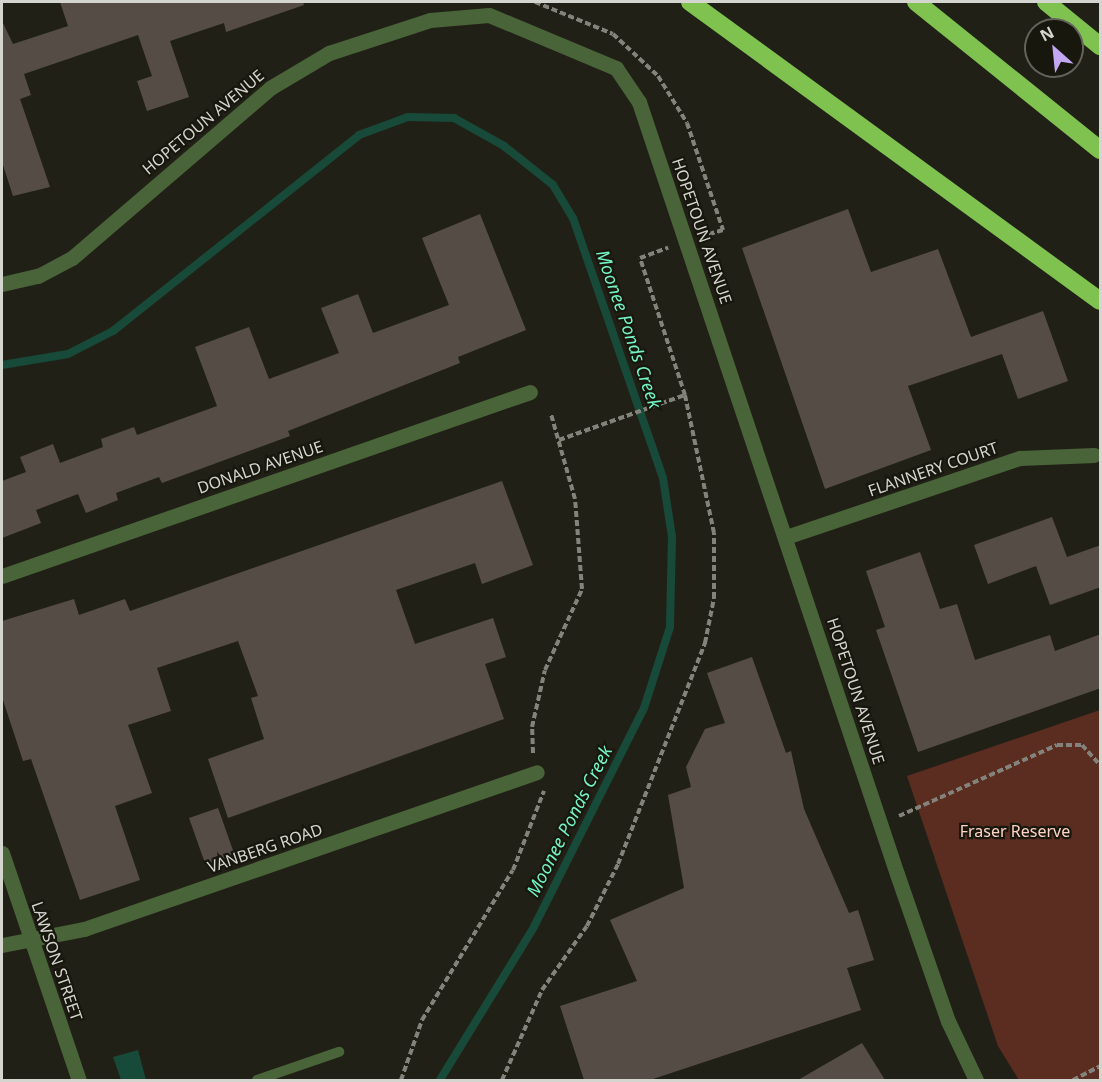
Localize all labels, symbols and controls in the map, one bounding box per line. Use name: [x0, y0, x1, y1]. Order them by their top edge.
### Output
north arrow: [1024, 18, 1084, 78]
text: N: [1036, 21, 1058, 47]
street label: HOPETOUN AVENUE: [138, 66, 268, 178]
street label: HOPETOUN AVENUE: [668, 156, 736, 306]
water label: Moonee Ponds Creek: [592, 247, 666, 411]
street label: DONALD AVENUE: [195, 436, 325, 498]
street label: FLANNERY COURT: [866, 438, 1000, 500]
street label: HOPETOUN AVENUE: [823, 615, 889, 767]
water label: Moonee Ponds Creek: [522, 742, 616, 900]
street label: VANBERG ROAD: [205, 819, 325, 877]
park label: Fraser Reserve: [960, 821, 1070, 841]
street label: LAWSON STREET: [28, 899, 86, 1023]

